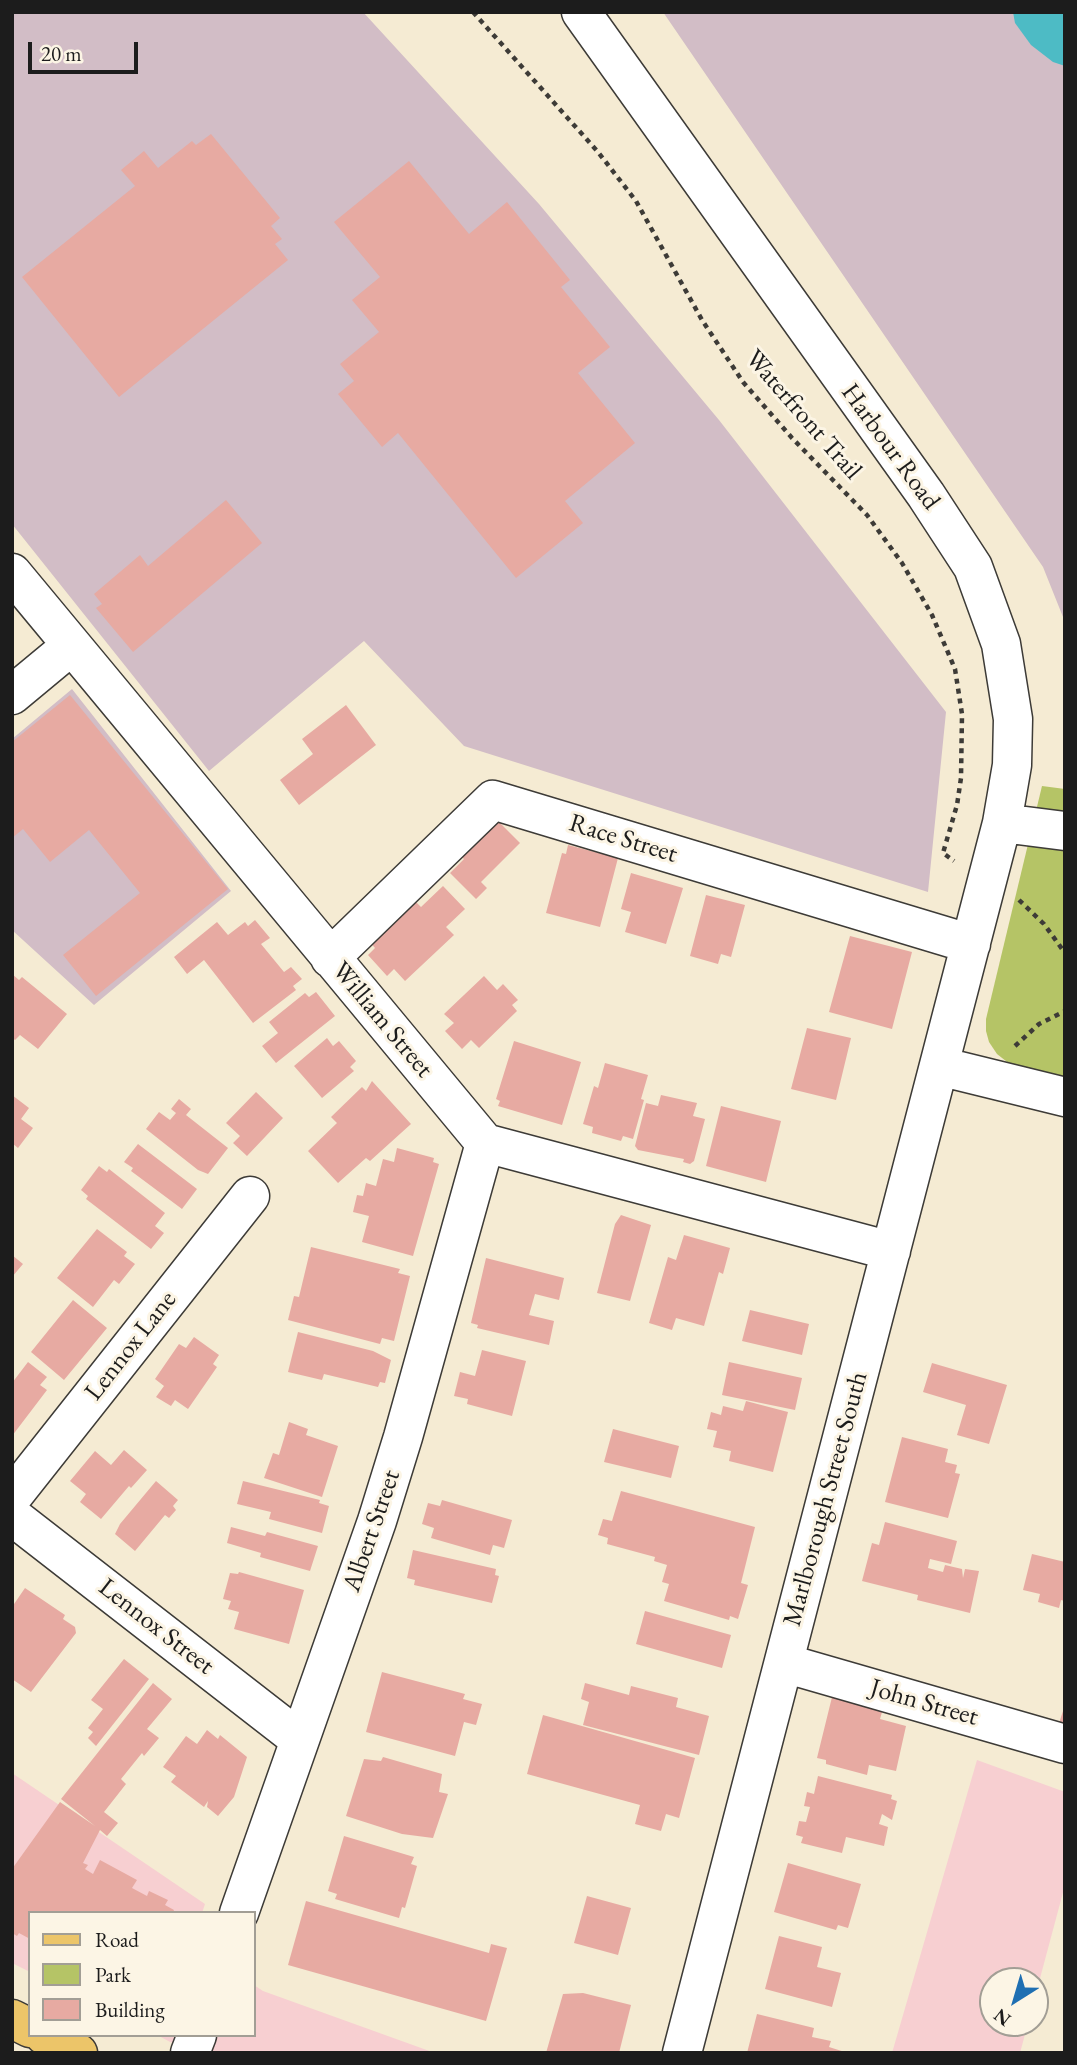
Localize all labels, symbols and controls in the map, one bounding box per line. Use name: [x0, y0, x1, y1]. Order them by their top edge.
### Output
scale bar: [32, 28, 142, 72]
text: 20 m: [41, 40, 82, 67]
street label: Waterfront Trail: [738, 344, 868, 486]
street label: Harbour Road: [834, 378, 946, 516]
street label: Race Street: [565, 808, 681, 870]
street label: William Street: [325, 956, 439, 1084]
street label: Lennox Lane: [79, 1285, 183, 1407]
street label: Marlborough Street South: [777, 1368, 875, 1630]
street label: Albert Street: [337, 1466, 407, 1596]
street label: Lennox Street: [92, 1572, 220, 1682]
street label: John Street: [866, 1673, 982, 1733]
legend: [28, 1911, 256, 2037]
text: Road: [95, 1926, 139, 1953]
text: Park: [95, 1961, 131, 1988]
north arrow: [979, 1967, 1049, 2037]
text: Building: [95, 1996, 165, 2023]
text: N: [989, 2003, 1016, 2032]

